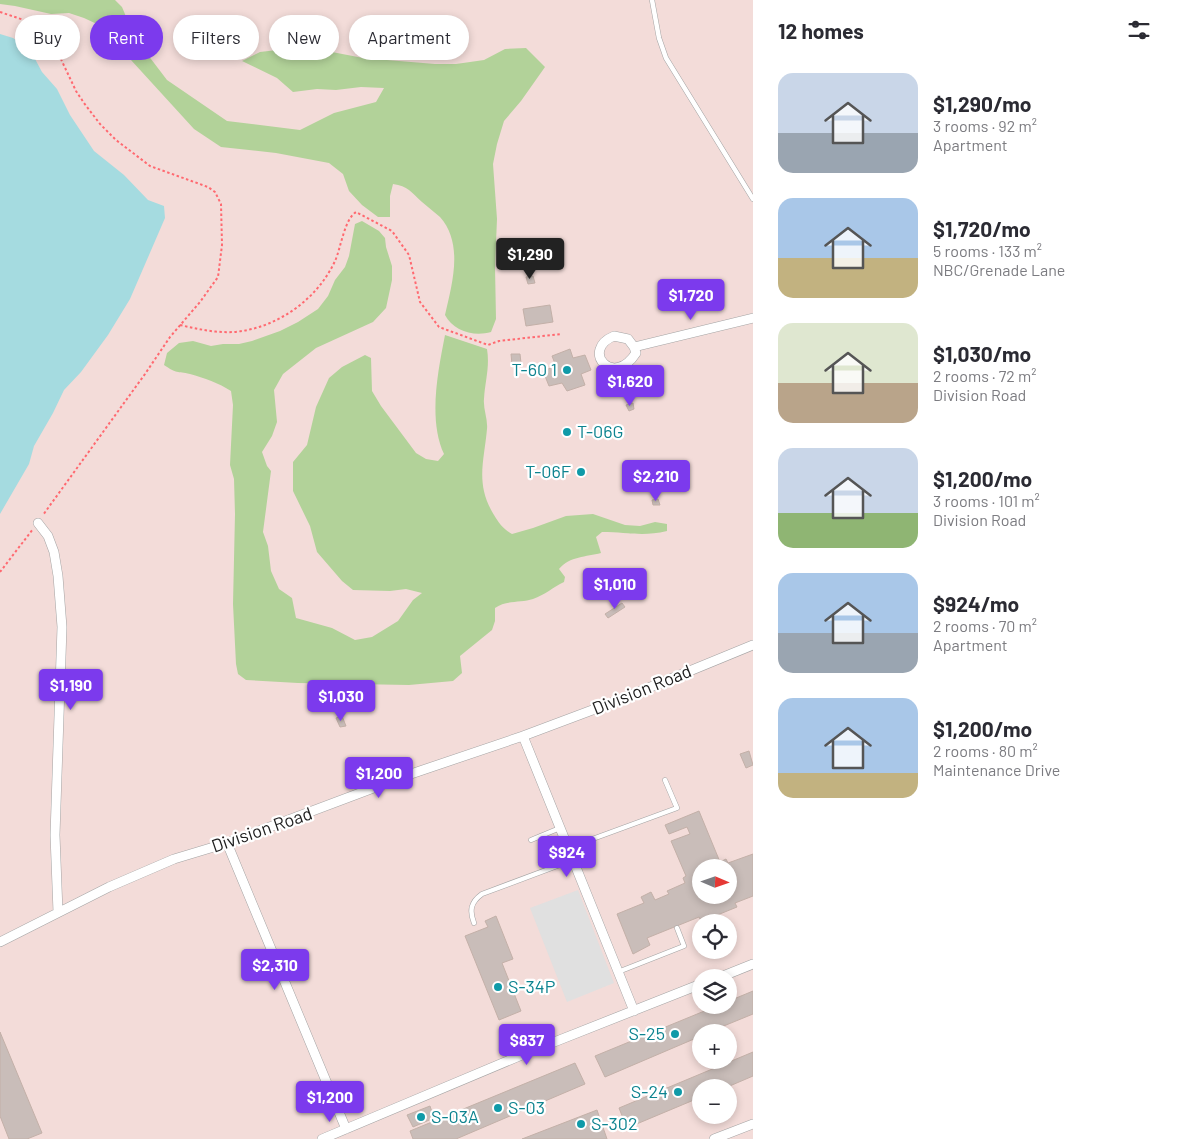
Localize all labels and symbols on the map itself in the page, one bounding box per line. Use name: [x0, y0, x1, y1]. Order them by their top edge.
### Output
pin: $1,290: [489, 238, 571, 280]
pin: $1,720: [650, 278, 732, 321]
place label: T-60 1: [512, 358, 557, 380]
marker: T-60 1: [561, 364, 573, 376]
pin: $1,620: [589, 364, 671, 407]
place label: T-06G: [577, 420, 624, 442]
marker: T-06G: [561, 426, 573, 438]
place label: T-06F: [525, 460, 571, 482]
pin: $2,210: [615, 460, 697, 502]
marker: T-06F: [575, 466, 587, 478]
pin: $1,010: [574, 568, 656, 610]
street label: Division Road: [589, 659, 694, 719]
pin: $1,190: [30, 668, 112, 711]
pin: $1,030: [300, 680, 382, 722]
pin: $1,200: [338, 756, 420, 799]
street label: Division Road: [208, 802, 315, 857]
pin: $924: [537, 836, 597, 878]
north arrow: [692, 859, 738, 904]
pin: $2,310: [234, 948, 316, 991]
place label: S-34P: [508, 975, 555, 997]
marker: S-34P: [492, 981, 504, 993]
place label: S-25: [628, 1022, 665, 1044]
pin: $837: [497, 1024, 557, 1066]
marker: S-25: [669, 1028, 681, 1040]
pin: $1,200: [289, 1080, 371, 1123]
place label: S-24: [631, 1080, 668, 1102]
marker: S-24: [672, 1086, 684, 1098]
place label: S-03: [508, 1096, 545, 1118]
marker: S-03: [492, 1102, 504, 1114]
place label: S-03A: [431, 1105, 479, 1127]
marker: S-03A: [415, 1111, 427, 1123]
place label: S-302: [591, 1112, 638, 1134]
marker: S-302: [575, 1118, 587, 1130]

